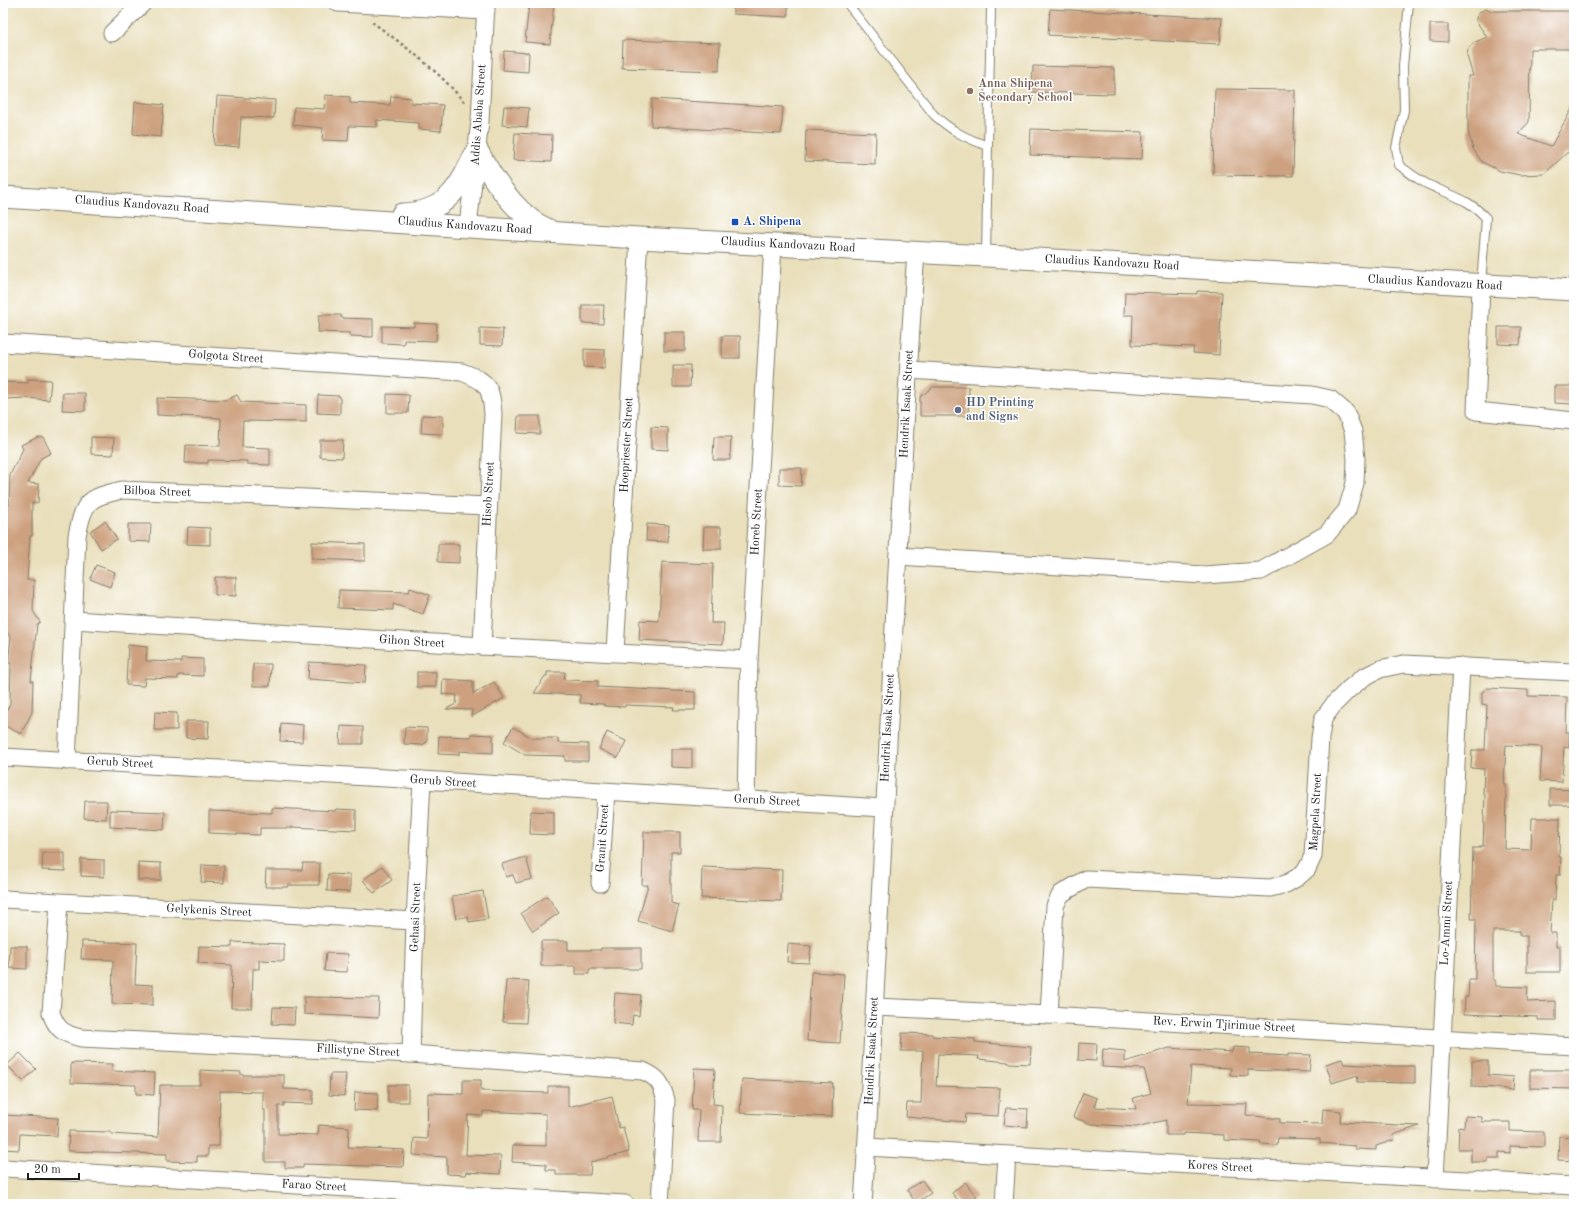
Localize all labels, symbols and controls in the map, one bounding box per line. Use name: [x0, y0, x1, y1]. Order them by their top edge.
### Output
street label: Addis Ababa Street: [469, 64, 489, 166]
place label: Anna Shipena Secondary School: [978, 78, 1073, 104]
marker: Anna Shipena Secondary School: [965, 86, 975, 96]
street label: Claudius Kandovazu Road: [74, 194, 210, 216]
street label: Claudius Kandovazu Road: [397, 215, 533, 237]
place label: A. Shipena: [743, 216, 801, 228]
marker: A. Shipena: [730, 217, 740, 227]
street label: Claudius Kandovazu Road: [720, 235, 856, 255]
street label: Claudius Kandovazu Road: [1044, 253, 1180, 273]
street label: Claudius Kandovazu Road: [1367, 273, 1503, 293]
street label: Golgota Street: [188, 348, 264, 366]
street label: Hendrik Isaak Street: [898, 349, 916, 459]
street label: Hoepriester Street: [619, 397, 635, 493]
place label: HD Printing and Signs: [966, 397, 1034, 423]
marker: HD Printing and Signs: [953, 405, 963, 415]
street label: Hisob Street: [481, 461, 497, 527]
street label: Bilboa Street: [123, 485, 191, 499]
street label: Horeb Street: [749, 488, 765, 556]
street label: Gihon Street: [379, 634, 445, 650]
street label: Hendrik Isaak Street: [879, 673, 897, 783]
street label: Gerub Street: [86, 755, 154, 771]
street label: Magpela Street: [1308, 772, 1324, 852]
street label: Gerub Street: [409, 774, 477, 790]
street label: Gerub Street: [733, 793, 801, 809]
street label: Granit Street: [595, 803, 611, 873]
street label: Lo-Ammi Street: [1439, 880, 1455, 966]
street label: Gehasi Street: [409, 882, 423, 952]
street label: Gelykenis Street: [166, 903, 252, 919]
street label: Hendrik Isaak Street: [863, 996, 881, 1106]
street label: Rev. Erwin Tjirimue Street: [1152, 1015, 1296, 1035]
street label: Fillistyne Street: [316, 1043, 400, 1059]
scale bar: [28, 1155, 79, 1181]
street label: Kores Street: [1187, 1159, 1253, 1175]
text: 20 m: [34, 1164, 61, 1176]
street label: Farao Street: [281, 1178, 347, 1194]

